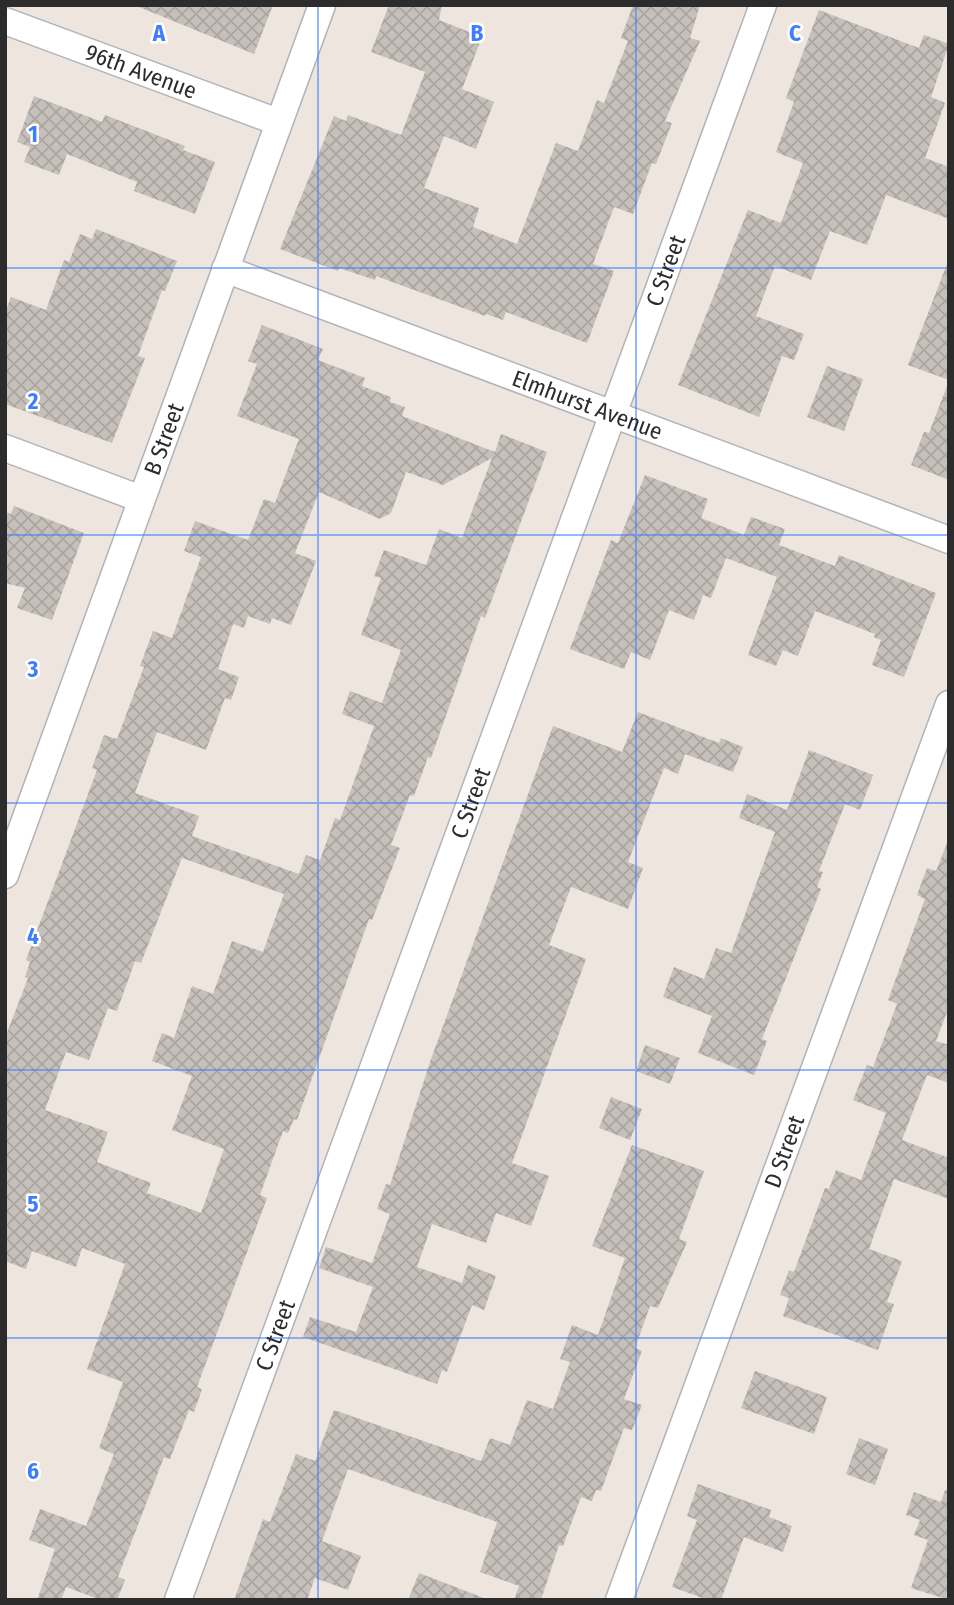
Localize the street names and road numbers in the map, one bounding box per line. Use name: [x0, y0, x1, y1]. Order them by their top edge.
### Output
street label: 96th Avenue: [81, 38, 201, 105]
street label: C Street: [640, 231, 692, 310]
street label: Elmhurst Avenue: [508, 364, 666, 446]
street label: B Street: [138, 399, 190, 479]
street label: C Street: [445, 763, 496, 842]
street label: D Street: [758, 1111, 811, 1192]
street label: C Street: [249, 1295, 301, 1375]

